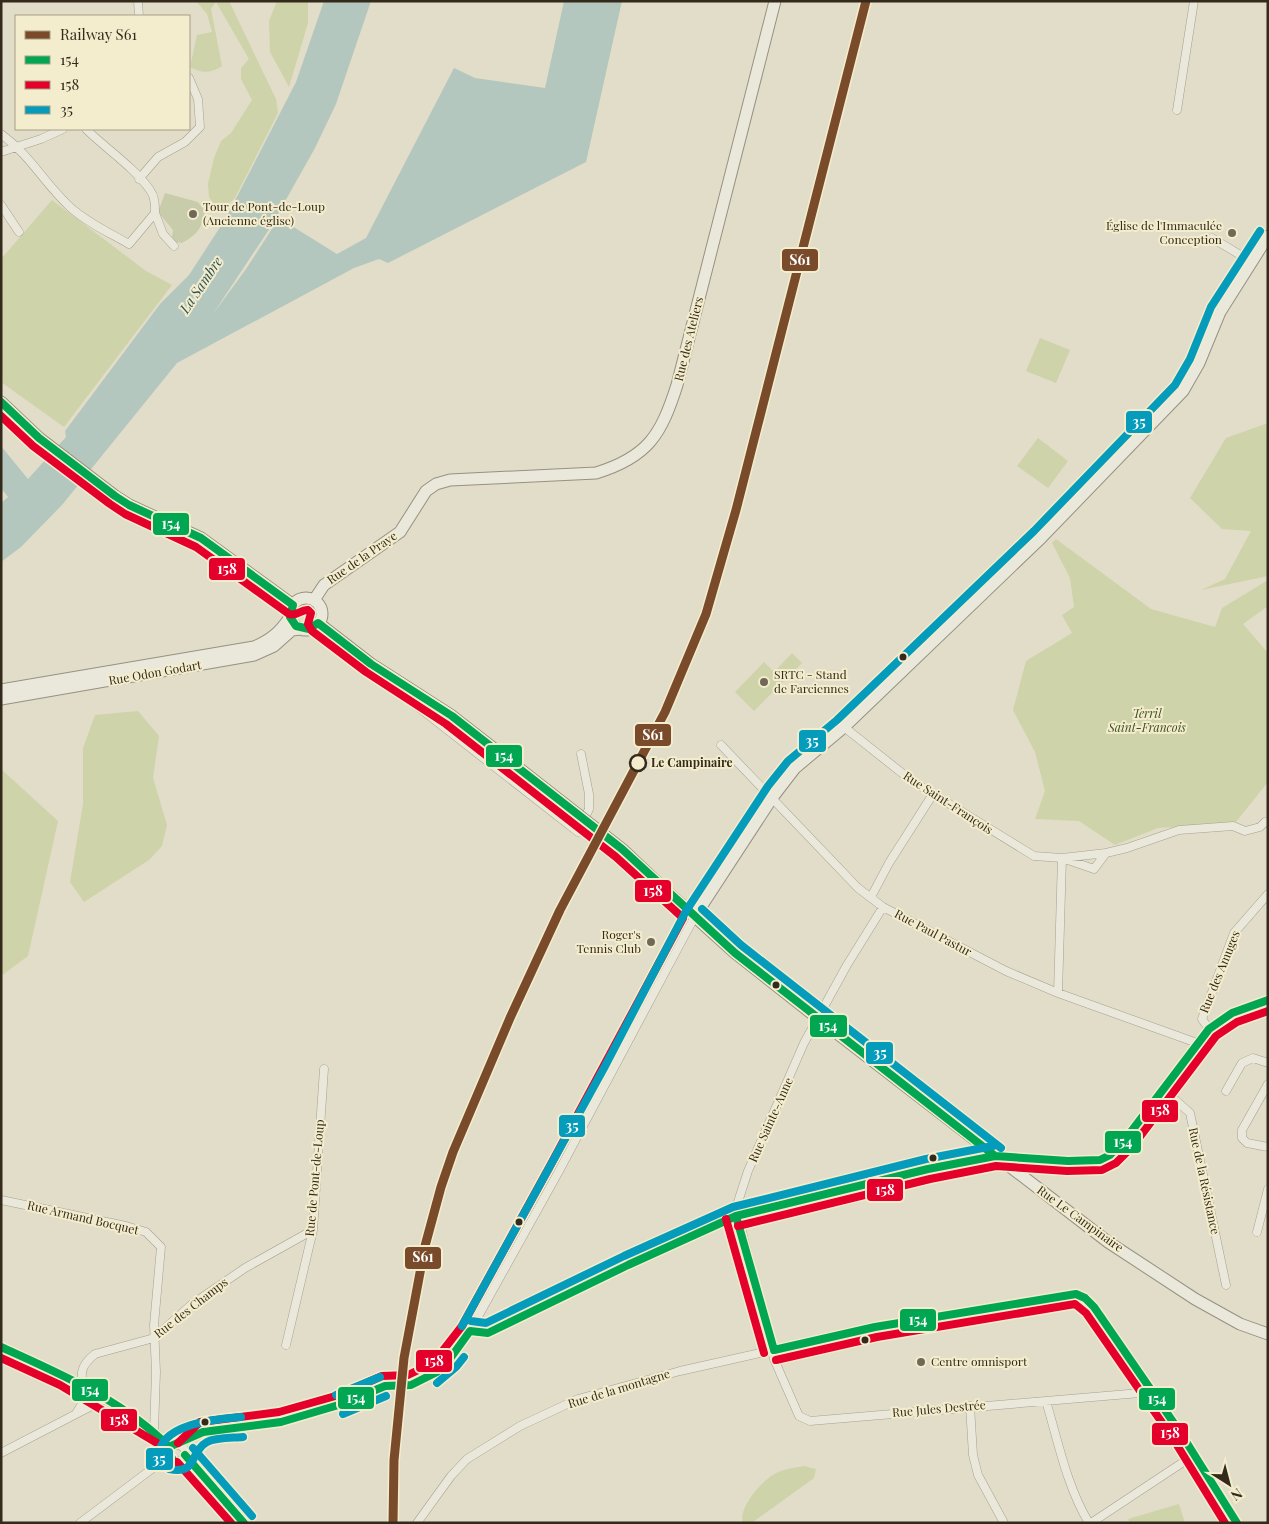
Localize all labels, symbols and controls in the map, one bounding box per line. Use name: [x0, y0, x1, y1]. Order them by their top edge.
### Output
legend: [15, 15, 190, 130]
text: Railway S61: [60, 24, 137, 44]
text: 154: [60, 49, 79, 69]
text: 158: [60, 74, 80, 94]
text: 35: [60, 99, 73, 119]
place label: Tour de Pont-de-Loup (Ancienne église): [203, 198, 325, 228]
marker: Tour de Pont-de-Loup (Ancienne église): [187, 208, 199, 220]
place label: Église de l'Immaculée Conception: [1106, 217, 1222, 247]
marker: Église de l'Immaculée Conception: [1226, 227, 1238, 239]
line badge: S61: [781, 248, 819, 272]
text: S61: [789, 250, 811, 269]
water label: La Sambre: [174, 253, 226, 317]
street label: Rue des Ateliers: [670, 295, 706, 383]
line badge: 35: [1125, 410, 1153, 434]
text: 35: [1132, 412, 1146, 431]
line badge: 154: [152, 512, 190, 536]
text: 154: [161, 514, 181, 533]
street label: Rue de la Praye: [323, 527, 400, 587]
line badge: 158: [208, 557, 246, 581]
text: 158: [217, 559, 237, 578]
unlabelled marker: [898, 652, 908, 662]
street label: Rue Odon Godart: [107, 656, 203, 688]
place label: SRTC - Stand de Farciennes: [774, 666, 849, 696]
marker: SRTC - Stand de Farciennes: [758, 676, 770, 688]
park label: Terril Saint-Francois: [1107, 705, 1186, 735]
line badge: S61: [634, 723, 672, 747]
text: S61: [642, 725, 664, 744]
line badge: 35: [798, 729, 827, 753]
text: 35: [805, 731, 819, 750]
line badge: 154: [485, 744, 523, 768]
text: 154: [494, 746, 514, 765]
marker: Le Campinaire: [629, 754, 647, 772]
place label: Le Campinaire: [651, 754, 733, 770]
street label: Rue Saint-François: [901, 767, 996, 837]
line badge: 158: [634, 879, 672, 903]
text: 158: [643, 881, 663, 900]
street label: Rue Paul Pastur: [892, 905, 975, 959]
place label: Roger's Tennis Club: [576, 926, 641, 956]
street label: Rue des Amuges: [1195, 928, 1243, 1015]
marker: Roger's Tennis Club: [645, 936, 657, 948]
unlabelled marker: [771, 980, 781, 990]
line badge: 154: [809, 1014, 848, 1038]
text: 154: [818, 1016, 838, 1035]
line badge: 35: [865, 1041, 894, 1065]
text: 35: [873, 1043, 887, 1062]
street label: Rue Sainte-Anne: [744, 1075, 796, 1165]
line badge: 158: [1141, 1099, 1179, 1123]
text: 158: [1150, 1100, 1170, 1119]
line badge: 35: [558, 1114, 586, 1138]
text: 35: [565, 1116, 579, 1135]
street label: Rue de Pont-de-Loup: [301, 1119, 327, 1237]
street label: Rue de la Résistance: [1186, 1126, 1224, 1236]
line badge: 154: [1104, 1130, 1142, 1154]
text: 154: [1113, 1132, 1133, 1151]
unlabelled marker: [928, 1153, 938, 1163]
line badge: 158: [866, 1178, 904, 1202]
text: 158: [875, 1180, 895, 1199]
street label: Rue Le Campinaire: [1034, 1181, 1127, 1255]
street label: Rue Armand Bocquet: [26, 1196, 141, 1238]
unlabelled marker: [514, 1217, 524, 1227]
line badge: S61: [404, 1246, 442, 1270]
text: S61: [412, 1247, 434, 1266]
street label: Rue des Champs: [150, 1273, 231, 1341]
line badge: 154: [899, 1308, 937, 1332]
text: 154: [908, 1310, 928, 1329]
unlabelled marker: [860, 1335, 870, 1345]
line badge: 158: [415, 1349, 453, 1373]
text: 158: [424, 1351, 444, 1370]
place label: Centre omnisport: [931, 1353, 1028, 1369]
marker: Centre omnisport: [915, 1356, 927, 1368]
street label: Rue de la montagne: [566, 1365, 672, 1411]
line badge: 154: [71, 1378, 109, 1402]
text: 154: [80, 1380, 100, 1399]
line badge: 154: [337, 1386, 375, 1410]
line badge: 154: [1138, 1387, 1176, 1411]
text: 154: [346, 1388, 366, 1407]
text: 154: [1147, 1389, 1167, 1408]
street label: Rue Jules Destrée: [891, 1396, 986, 1420]
line badge: 158: [100, 1408, 138, 1432]
text: 158: [109, 1410, 129, 1429]
unlabelled marker: [200, 1417, 210, 1427]
line badge: 158: [1151, 1422, 1189, 1446]
text: 158: [1160, 1423, 1180, 1442]
line badge: 35: [145, 1447, 174, 1471]
text: 35: [152, 1449, 166, 1468]
north arrow: [1204, 1459, 1254, 1509]
text: N: [1227, 1484, 1247, 1506]

